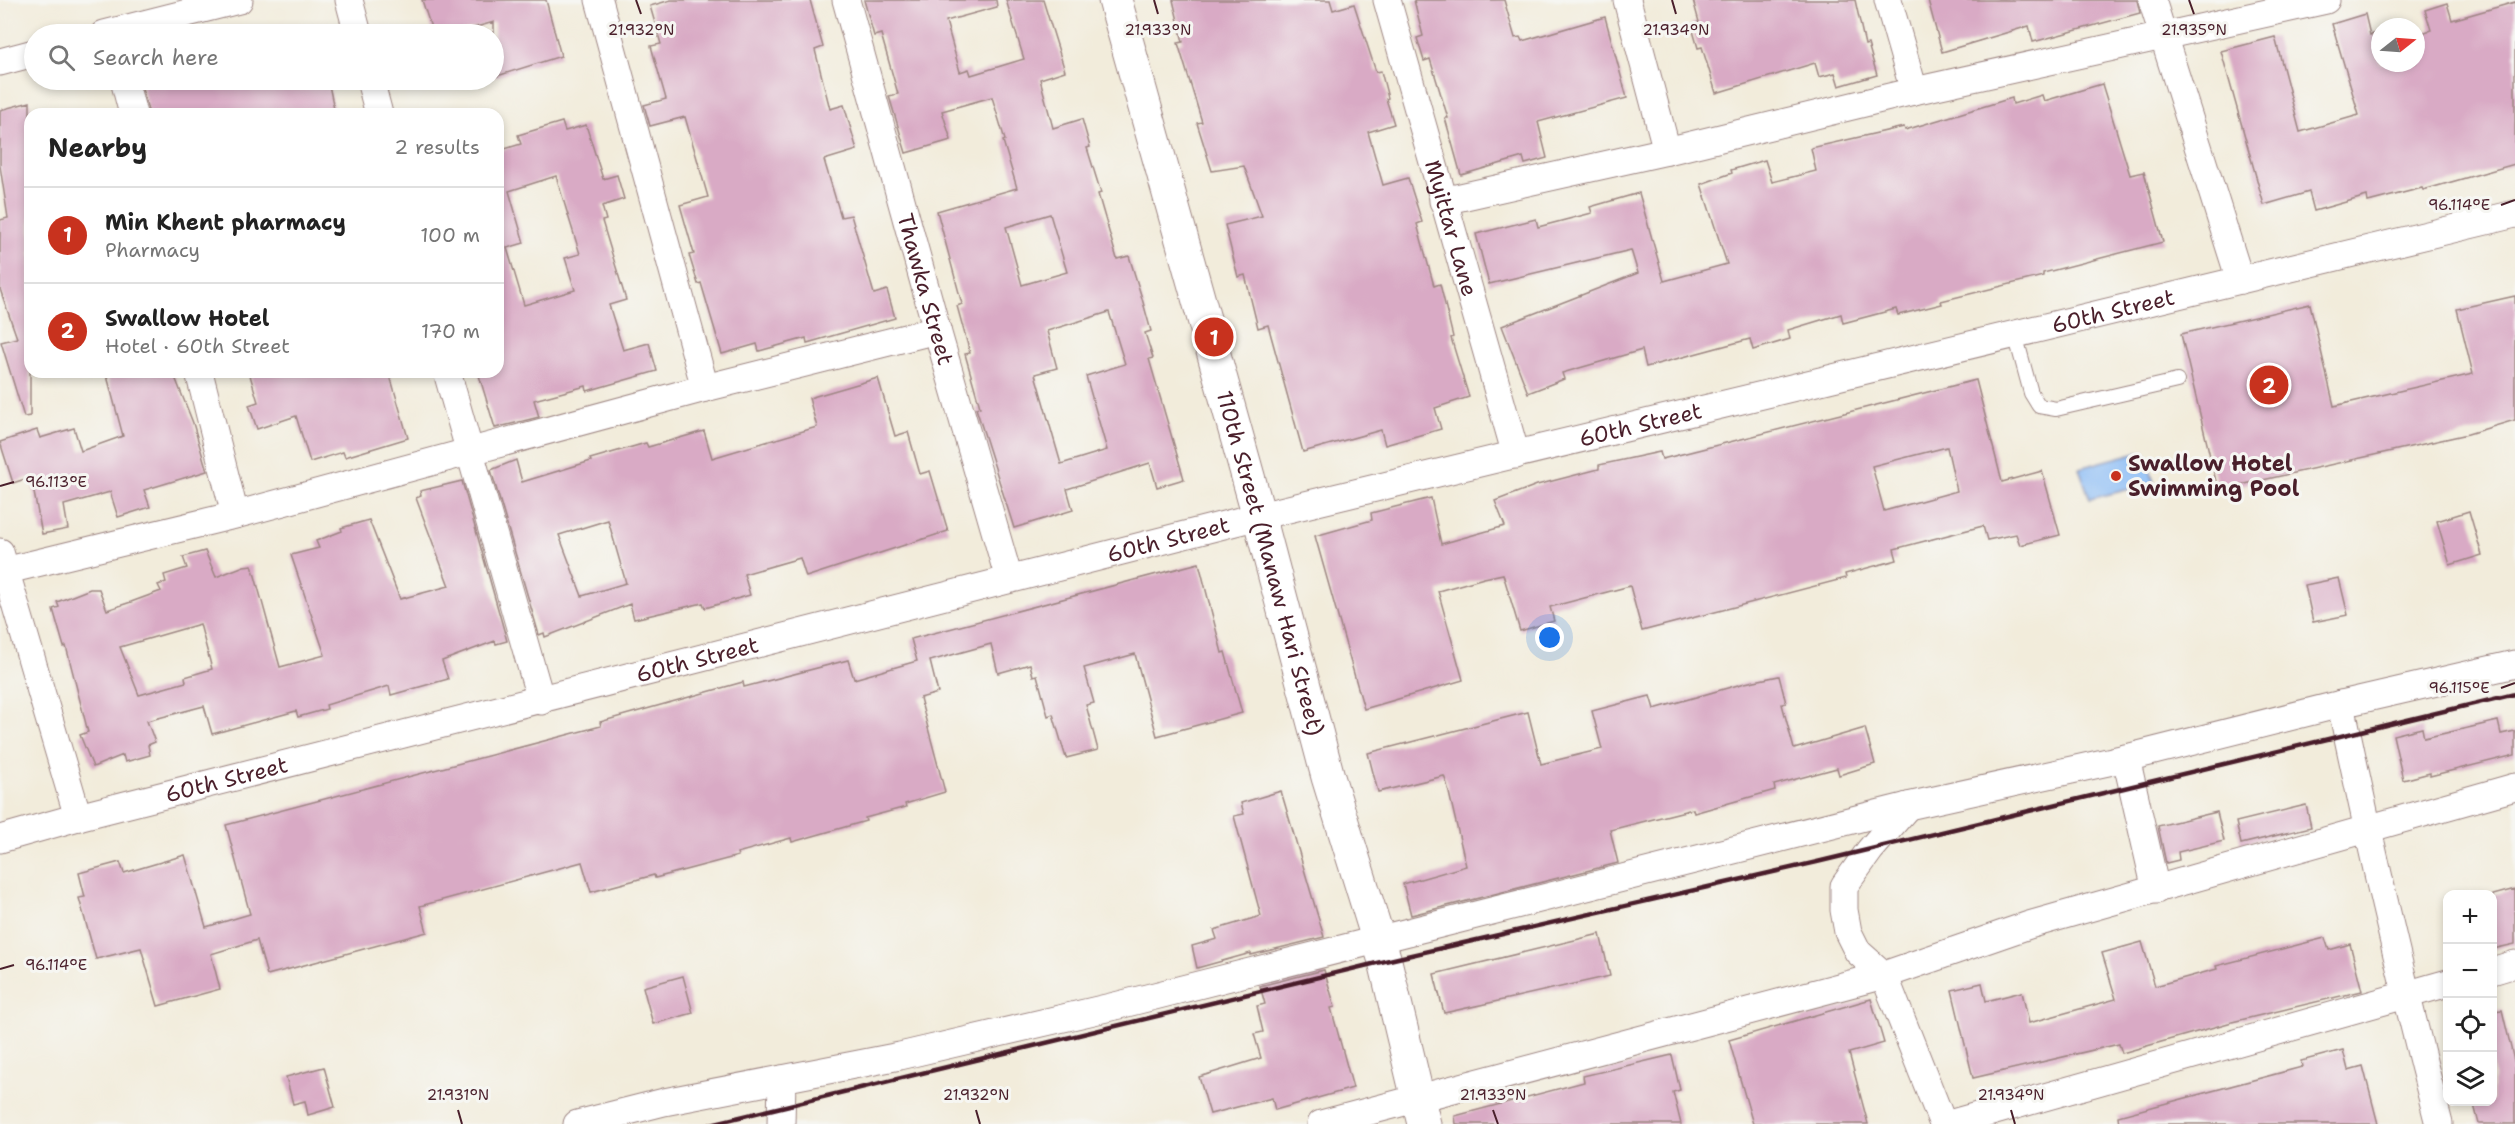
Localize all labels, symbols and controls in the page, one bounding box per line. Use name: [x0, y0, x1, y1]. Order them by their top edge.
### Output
north arrow: [2371, 18, 2425, 72]
text: 21.932°N: [608, 20, 674, 40]
text: 21.933°N: [1125, 20, 1191, 40]
text: 21.934°N: [1642, 20, 1710, 40]
text: 21.935°N: [2161, 20, 2227, 40]
search box: [24, 24, 504, 90]
icon: search: [45, 41, 78, 74]
text: Search here: [93, 43, 219, 72]
text: Nearby: [48, 130, 147, 165]
text: 2 results: [394, 134, 480, 160]
street label: Myittar Lane: [1418, 157, 1484, 300]
text: 96.114°E: [2428, 195, 2490, 215]
text: Min Khent pharmacy: [105, 208, 346, 237]
street label: Thawka Street: [891, 210, 960, 369]
text: 1: [63, 222, 72, 248]
text: 100 m: [420, 222, 480, 248]
text: Pharmacy: [105, 237, 200, 263]
street label: 60th Street: [2049, 282, 2177, 340]
text: Swallow Hotel: [105, 304, 270, 333]
pin: 1: [1194, 314, 1234, 360]
text: 2: [61, 318, 75, 344]
text: 170 m: [421, 318, 480, 344]
text: Hotel · 60th Street: [105, 333, 290, 359]
pin: 2: [2250, 362, 2288, 408]
street label: 110th Street (Manaw Hari Street): [1210, 387, 1330, 739]
street label: 60th Street: [1576, 396, 1705, 454]
place label: Swallow Hotel Swimming Pool: [2128, 449, 2300, 503]
marker: Swallow Hotel Swimming Pool: [2109, 469, 2123, 483]
text: 96.113°E: [25, 472, 87, 492]
street label: 60th Street: [1104, 510, 1233, 569]
your location: [1535, 623, 1564, 652]
street label: 60th Street: [633, 630, 762, 689]
text: 96.115°E: [2428, 678, 2490, 698]
street label: 60th Street: [162, 750, 291, 809]
map controls: [2443, 890, 2497, 1106]
button: +: [2443, 890, 2497, 944]
button: −: [2443, 944, 2497, 998]
text: 96.114°E: [25, 955, 87, 975]
button: locate: [2443, 998, 2497, 1052]
button: layers: [2443, 1052, 2497, 1106]
text: 21.931°N: [427, 1085, 489, 1105]
text: 21.932°N: [943, 1085, 1009, 1105]
text: 21.933°N: [1460, 1085, 1526, 1105]
text: 21.934°N: [1977, 1085, 2045, 1105]

